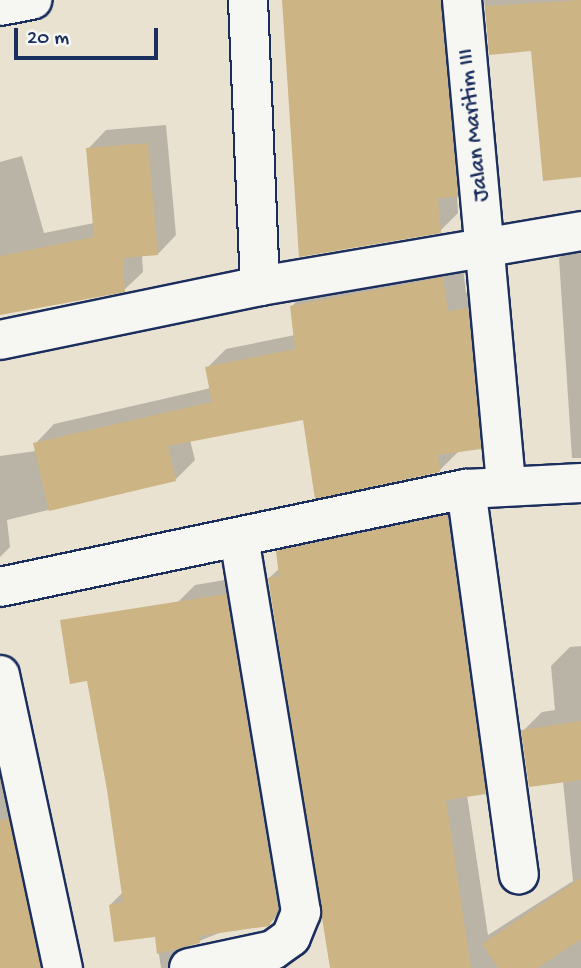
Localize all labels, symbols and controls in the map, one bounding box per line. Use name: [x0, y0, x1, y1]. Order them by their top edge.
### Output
scale bar: [18, 14, 161, 58]
text: 20 m: [27, 27, 69, 52]
street label: Jalan Maritim III: [453, 47, 497, 203]

